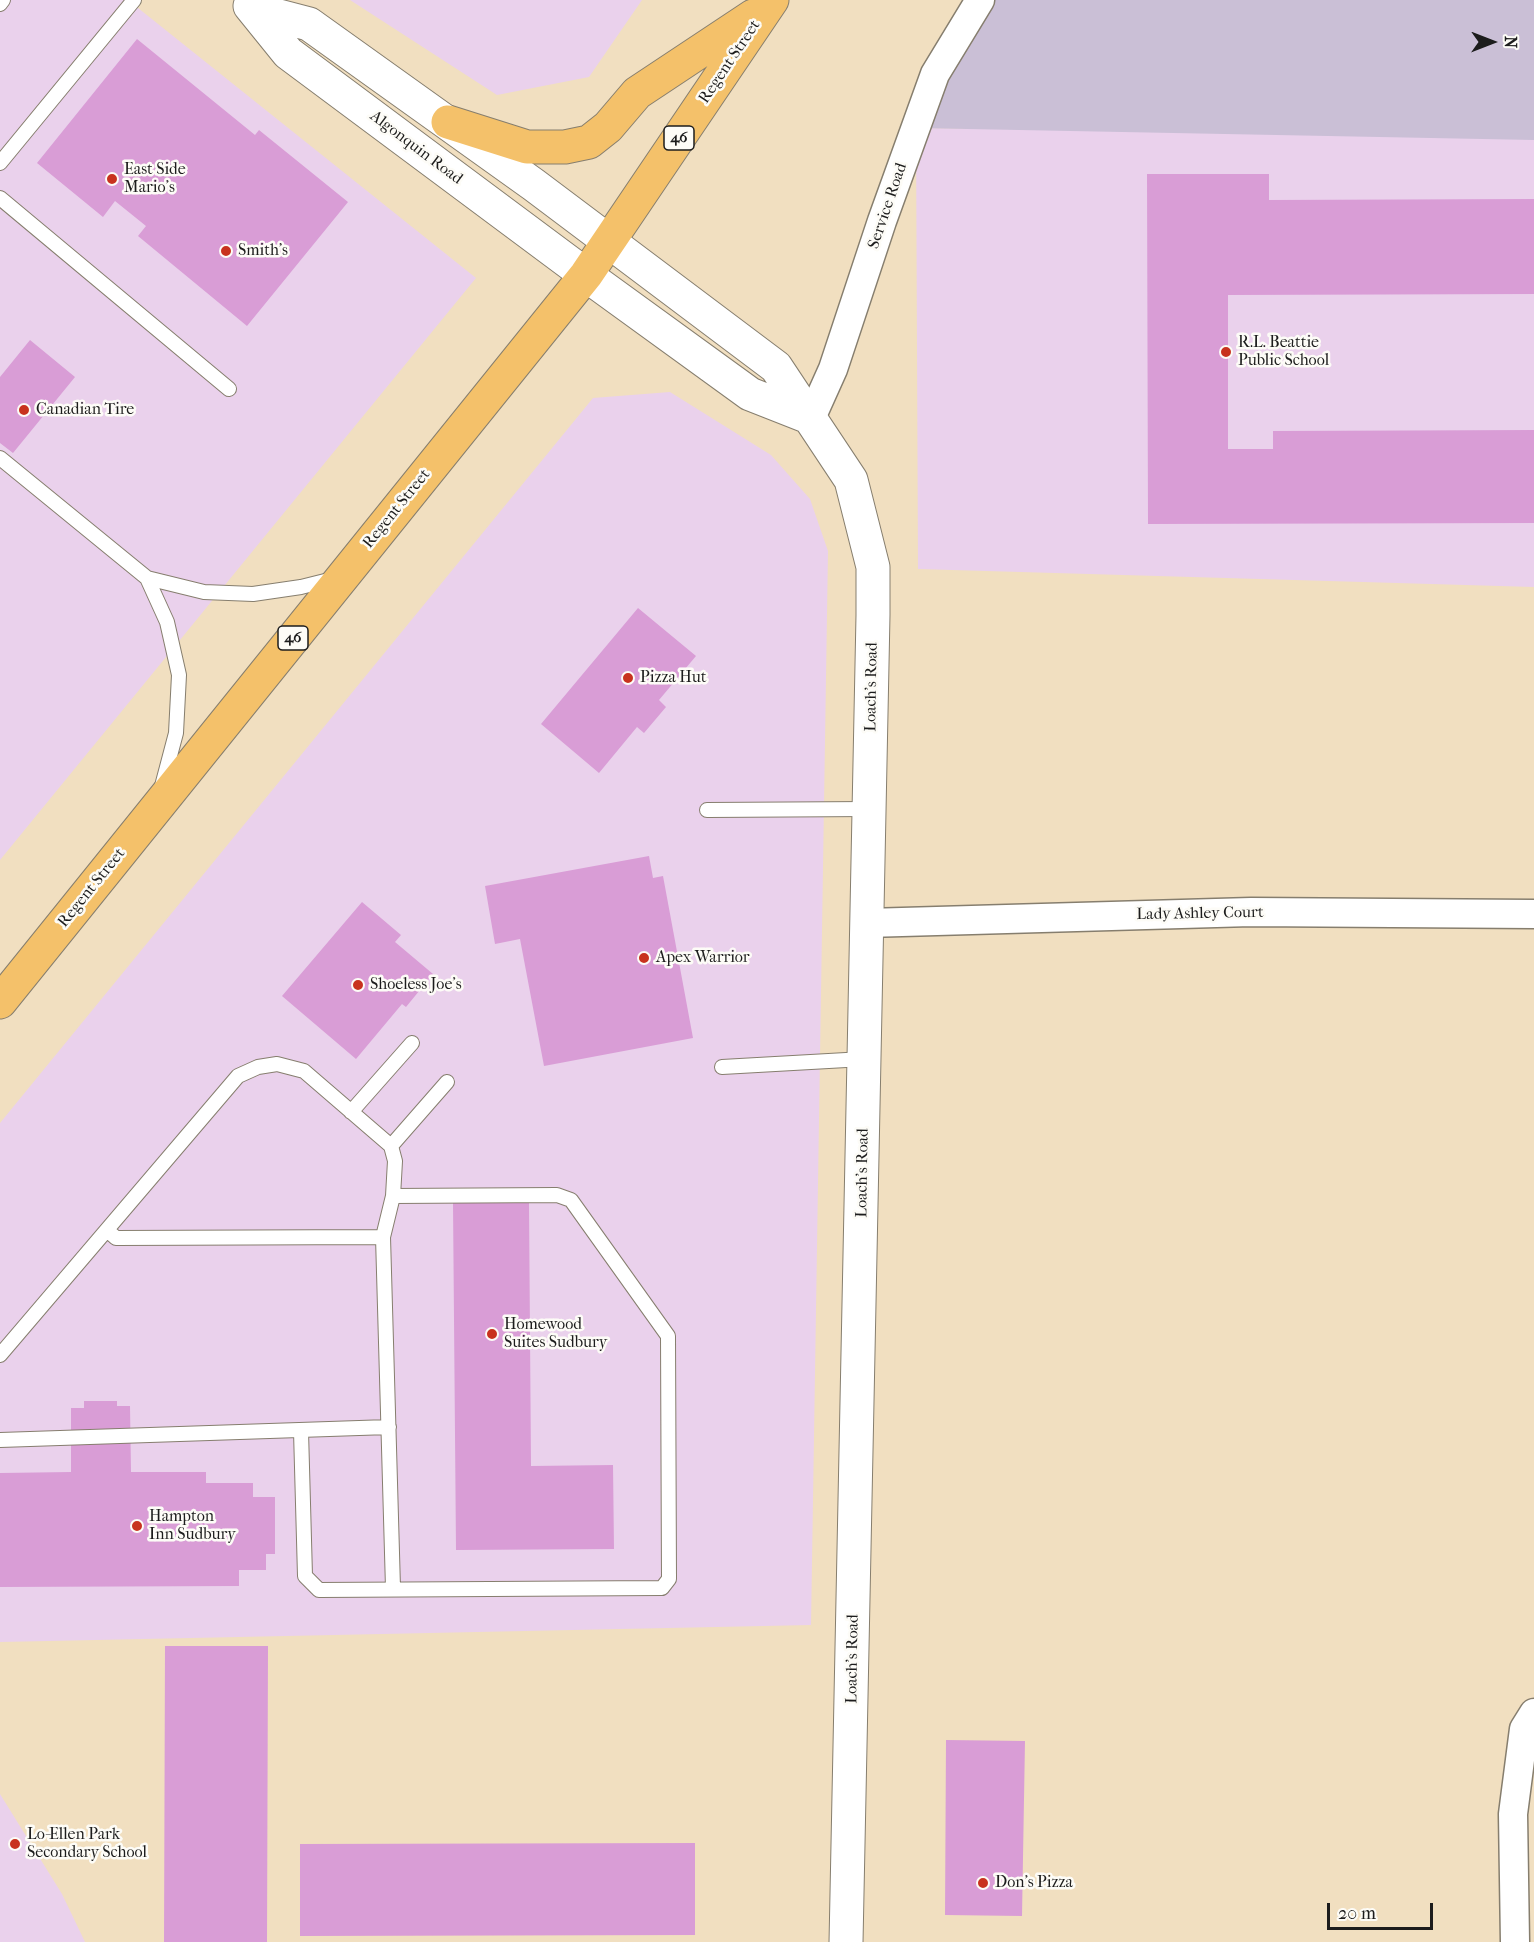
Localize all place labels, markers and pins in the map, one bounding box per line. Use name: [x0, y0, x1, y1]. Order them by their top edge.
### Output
place label: East Side Mario's: [124, 160, 186, 198]
marker: East Side Mario's: [105, 172, 119, 186]
place label: Smith's: [238, 241, 288, 261]
marker: Smith's: [219, 244, 233, 258]
place label: R.L. Beattie Public School: [1238, 333, 1329, 371]
marker: R.L. Beattie Public School: [1219, 345, 1233, 359]
place label: Canadian Tire: [36, 400, 134, 420]
marker: Canadian Tire: [17, 403, 31, 417]
place label: Pizza Hut: [640, 668, 707, 688]
marker: Pizza Hut: [621, 671, 635, 685]
place label: Apex Warrior: [656, 948, 750, 968]
marker: Apex Warrior: [637, 951, 651, 965]
place label: Shoeless Joe's: [370, 975, 462, 995]
marker: Shoeless Joe's: [351, 978, 365, 992]
place label: Homewood Suites Sudbury: [504, 1315, 607, 1353]
marker: Homewood Suites Sudbury: [485, 1327, 499, 1341]
place label: Hampton Inn Sudbury: [149, 1507, 236, 1545]
marker: Hampton Inn Sudbury: [130, 1519, 144, 1533]
place label: Lo-Ellen Park Secondary School: [27, 1825, 147, 1863]
marker: Lo-Ellen Park Secondary School: [8, 1837, 22, 1851]
place label: Don's Pizza: [995, 1873, 1073, 1893]
marker: Don's Pizza: [976, 1876, 990, 1890]

